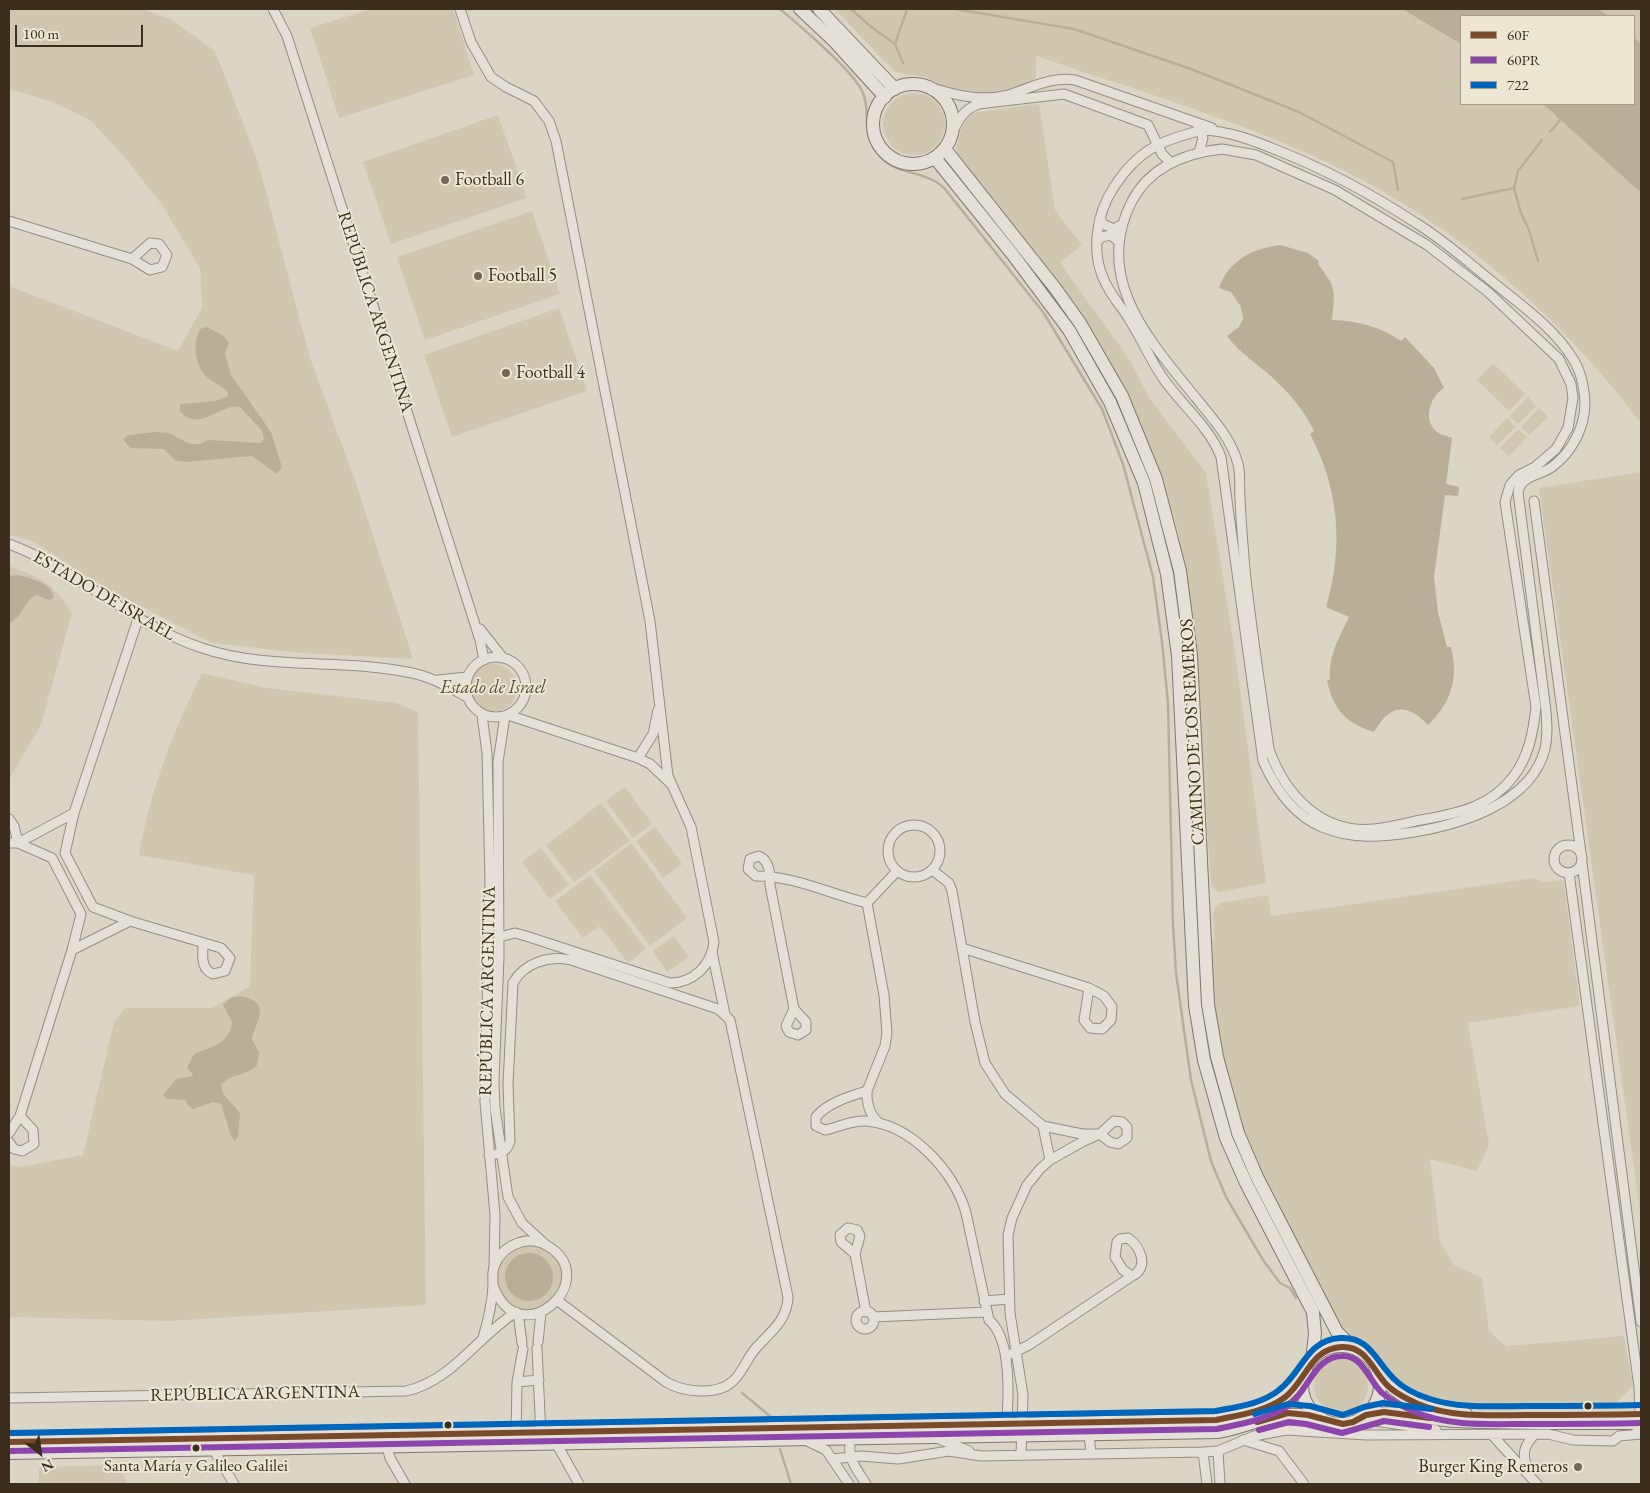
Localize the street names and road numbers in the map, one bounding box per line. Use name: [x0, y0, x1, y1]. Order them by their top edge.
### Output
street label: REPÚBLICA ARGENTINA: [332, 209, 418, 415]
street label: ESTADO DE ISRAEL: [29, 546, 179, 646]
street label: CAMINO DE LOS REMEROS: [1176, 618, 1210, 846]
street label: REPÚBLICA ARGENTINA: [475, 886, 501, 1096]
street label: REPÚBLICA ARGENTINA: [150, 1381, 360, 1407]

